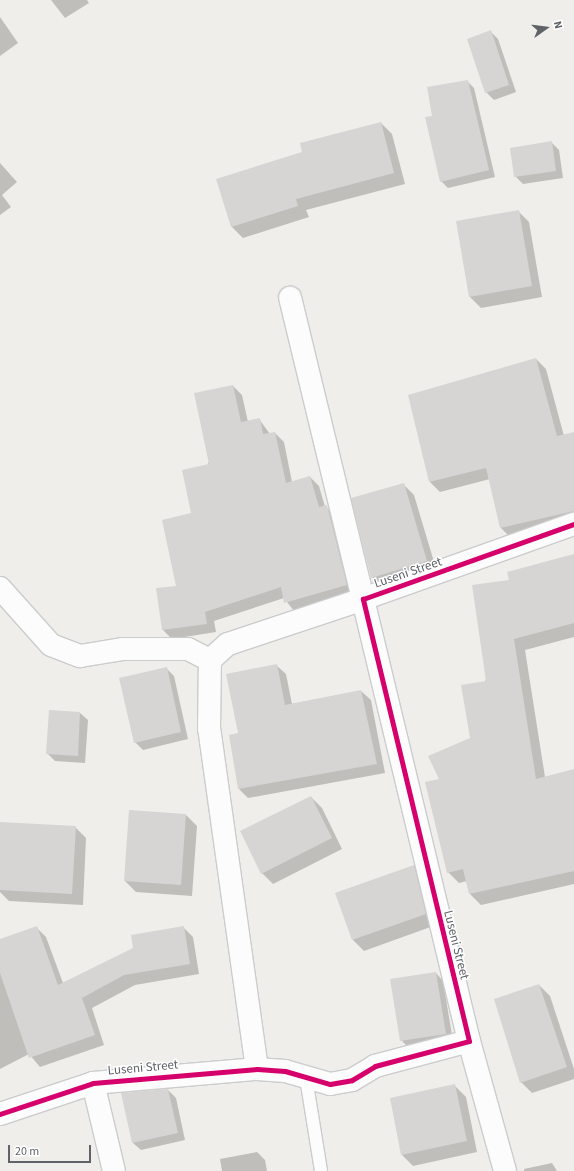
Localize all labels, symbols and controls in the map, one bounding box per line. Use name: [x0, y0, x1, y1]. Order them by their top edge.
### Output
north arrow: [526, 8, 566, 48]
text: N: [550, 20, 566, 30]
street label: Luseni Street: [372, 554, 444, 592]
street label: Luseni Street: [440, 909, 472, 981]
street label: Luseni Street: [107, 1057, 179, 1079]
scale bar: [10, 1137, 93, 1163]
text: 20 m: [15, 1143, 39, 1160]

